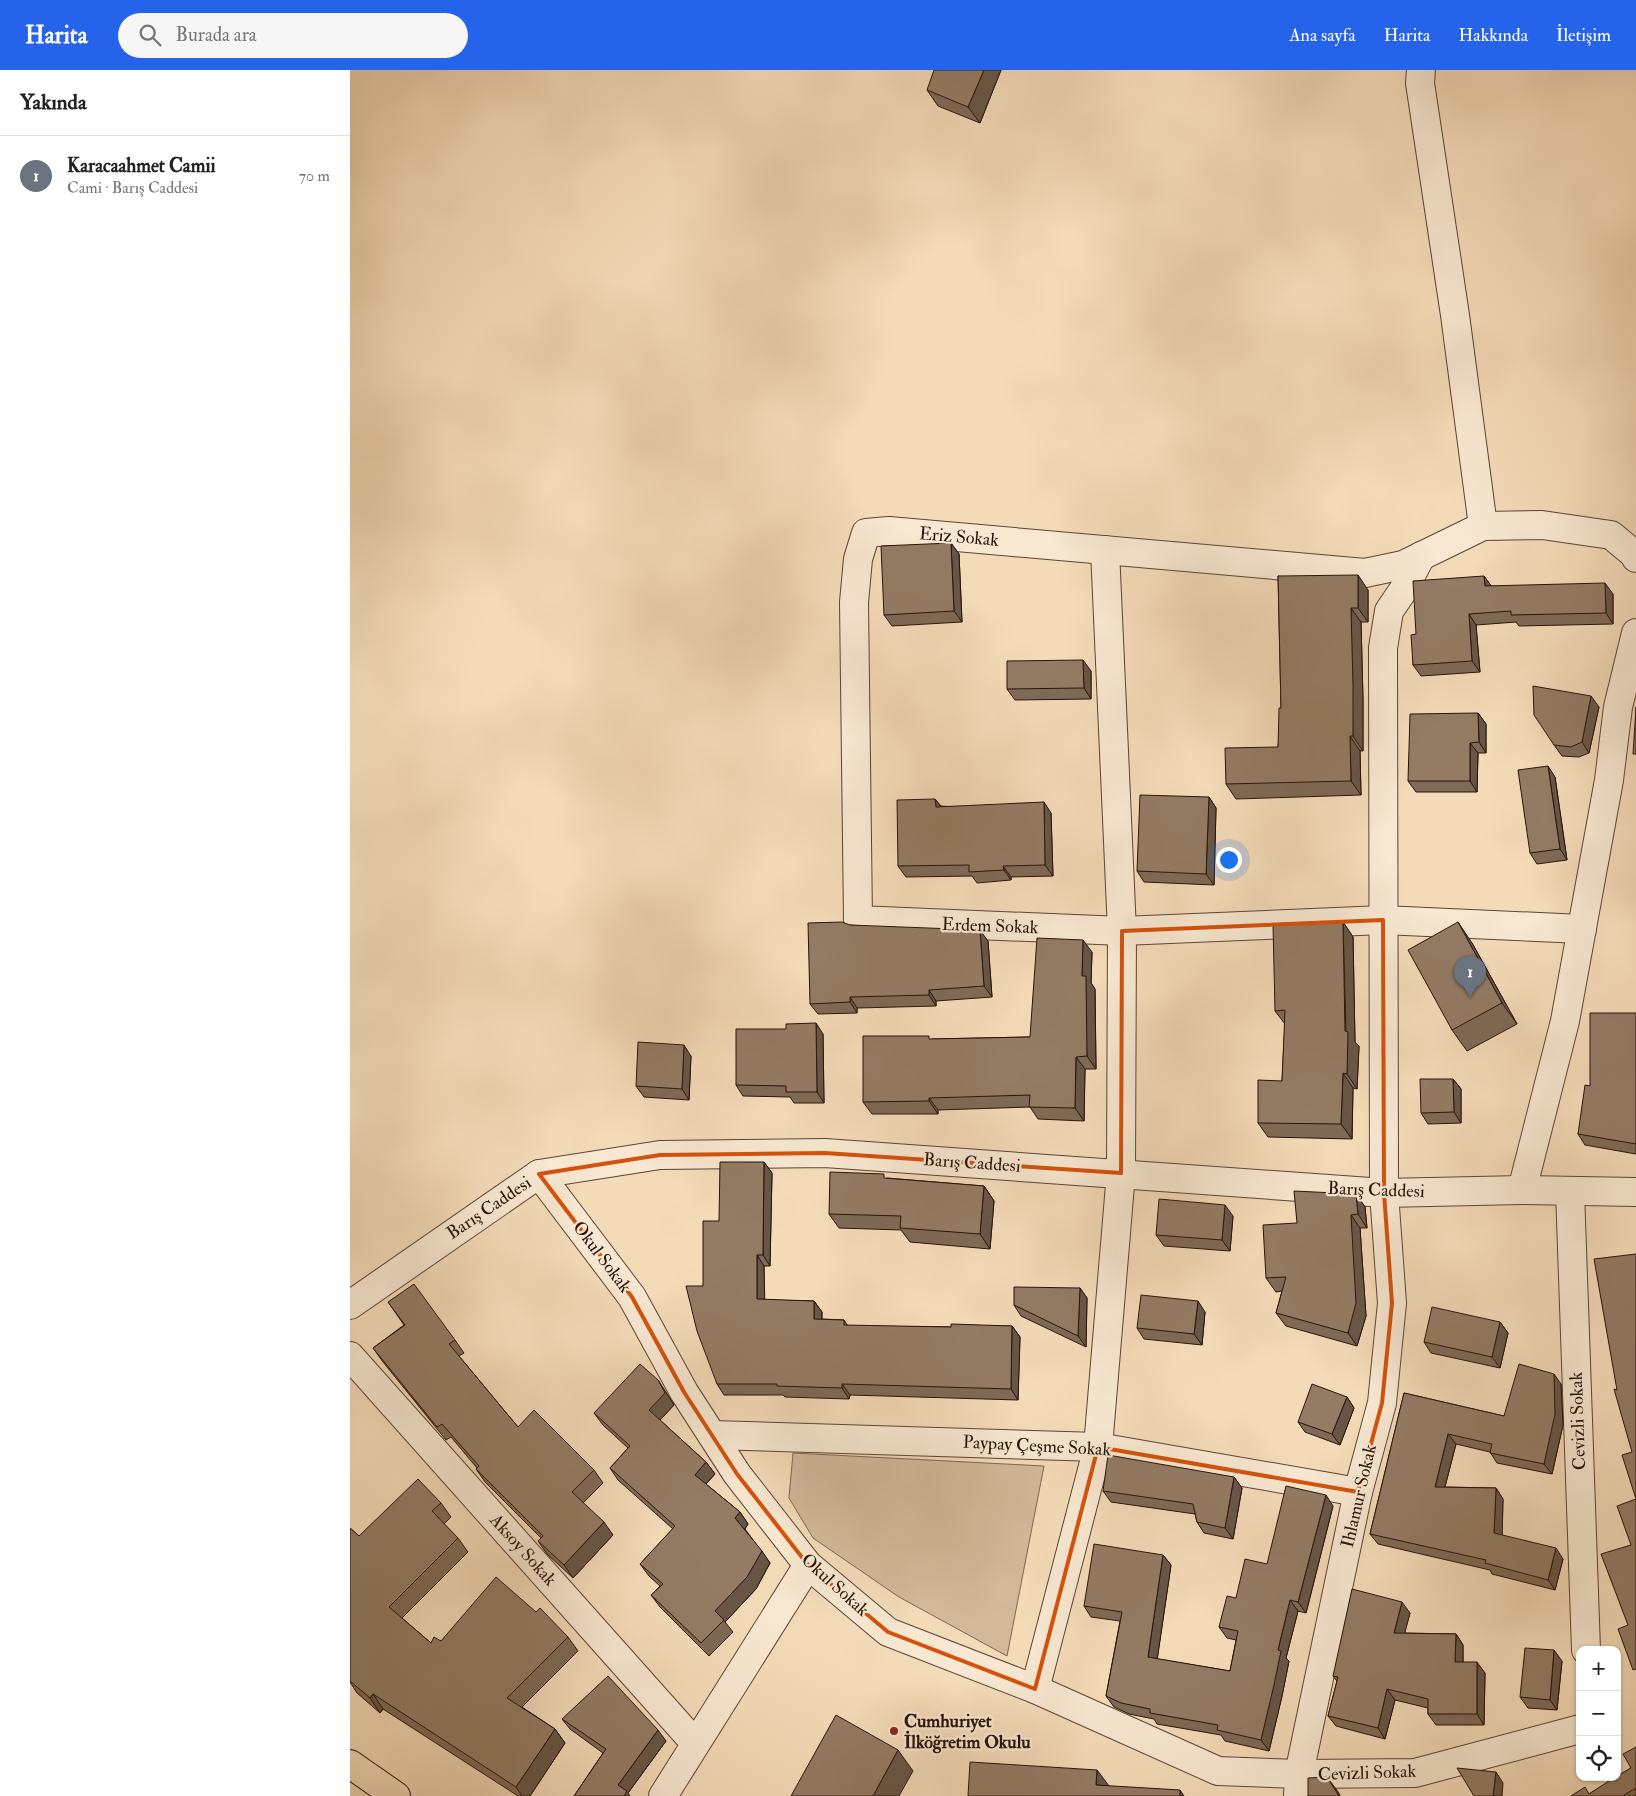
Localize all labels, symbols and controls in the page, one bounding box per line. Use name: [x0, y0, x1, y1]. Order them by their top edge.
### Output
search box: [118, 13, 468, 58]
text: Harita: [25, 20, 88, 51]
icon: search: [136, 21, 164, 49]
text: Burada ara: [176, 23, 257, 47]
text: Ana sayfa: [1289, 24, 1356, 47]
text: Harita: [1384, 24, 1431, 47]
text: Hakkında: [1459, 24, 1528, 47]
text: İletişim: [1556, 24, 1611, 47]
text: Yakında: [20, 89, 87, 116]
text: Karacaahmet Camii: [67, 154, 216, 178]
text: 1: [33, 166, 39, 186]
text: 70 m: [299, 166, 330, 186]
text: Cami · Barış Caddesi: [67, 178, 198, 198]
street label: Eriz Sokak: [918, 522, 1000, 552]
your location: [1216, 847, 1242, 873]
street label: Erdem Sokak: [941, 913, 1039, 939]
pin: 1: [1454, 956, 1486, 997]
street label: Barış Caddesi: [923, 1148, 1022, 1178]
street label: Barış Caddesi: [442, 1171, 536, 1245]
street label: Barış Caddesi: [1327, 1177, 1425, 1203]
street label: Okul Sokak: [568, 1217, 637, 1298]
street label: Cevizli Sokak: [1565, 1371, 1591, 1470]
street label: Paypay Çeşme Sokak: [962, 1431, 1112, 1461]
street label: Ihlamur Sokak: [1336, 1442, 1382, 1550]
street label: Aksoy Sokak: [484, 1508, 562, 1591]
street label: Okul Sokak: [796, 1548, 874, 1622]
map controls: [1576, 1646, 1621, 1781]
button: +: [1576, 1646, 1621, 1691]
button: −: [1576, 1691, 1621, 1736]
place label: Cumhuriyet İlköğretim Okulu: [904, 1710, 1031, 1754]
marker: Cumhuriyet İlköğretim Okulu: [888, 1725, 900, 1737]
button: locate: [1576, 1736, 1621, 1781]
street label: Cevizli Sokak: [1318, 1760, 1417, 1786]

